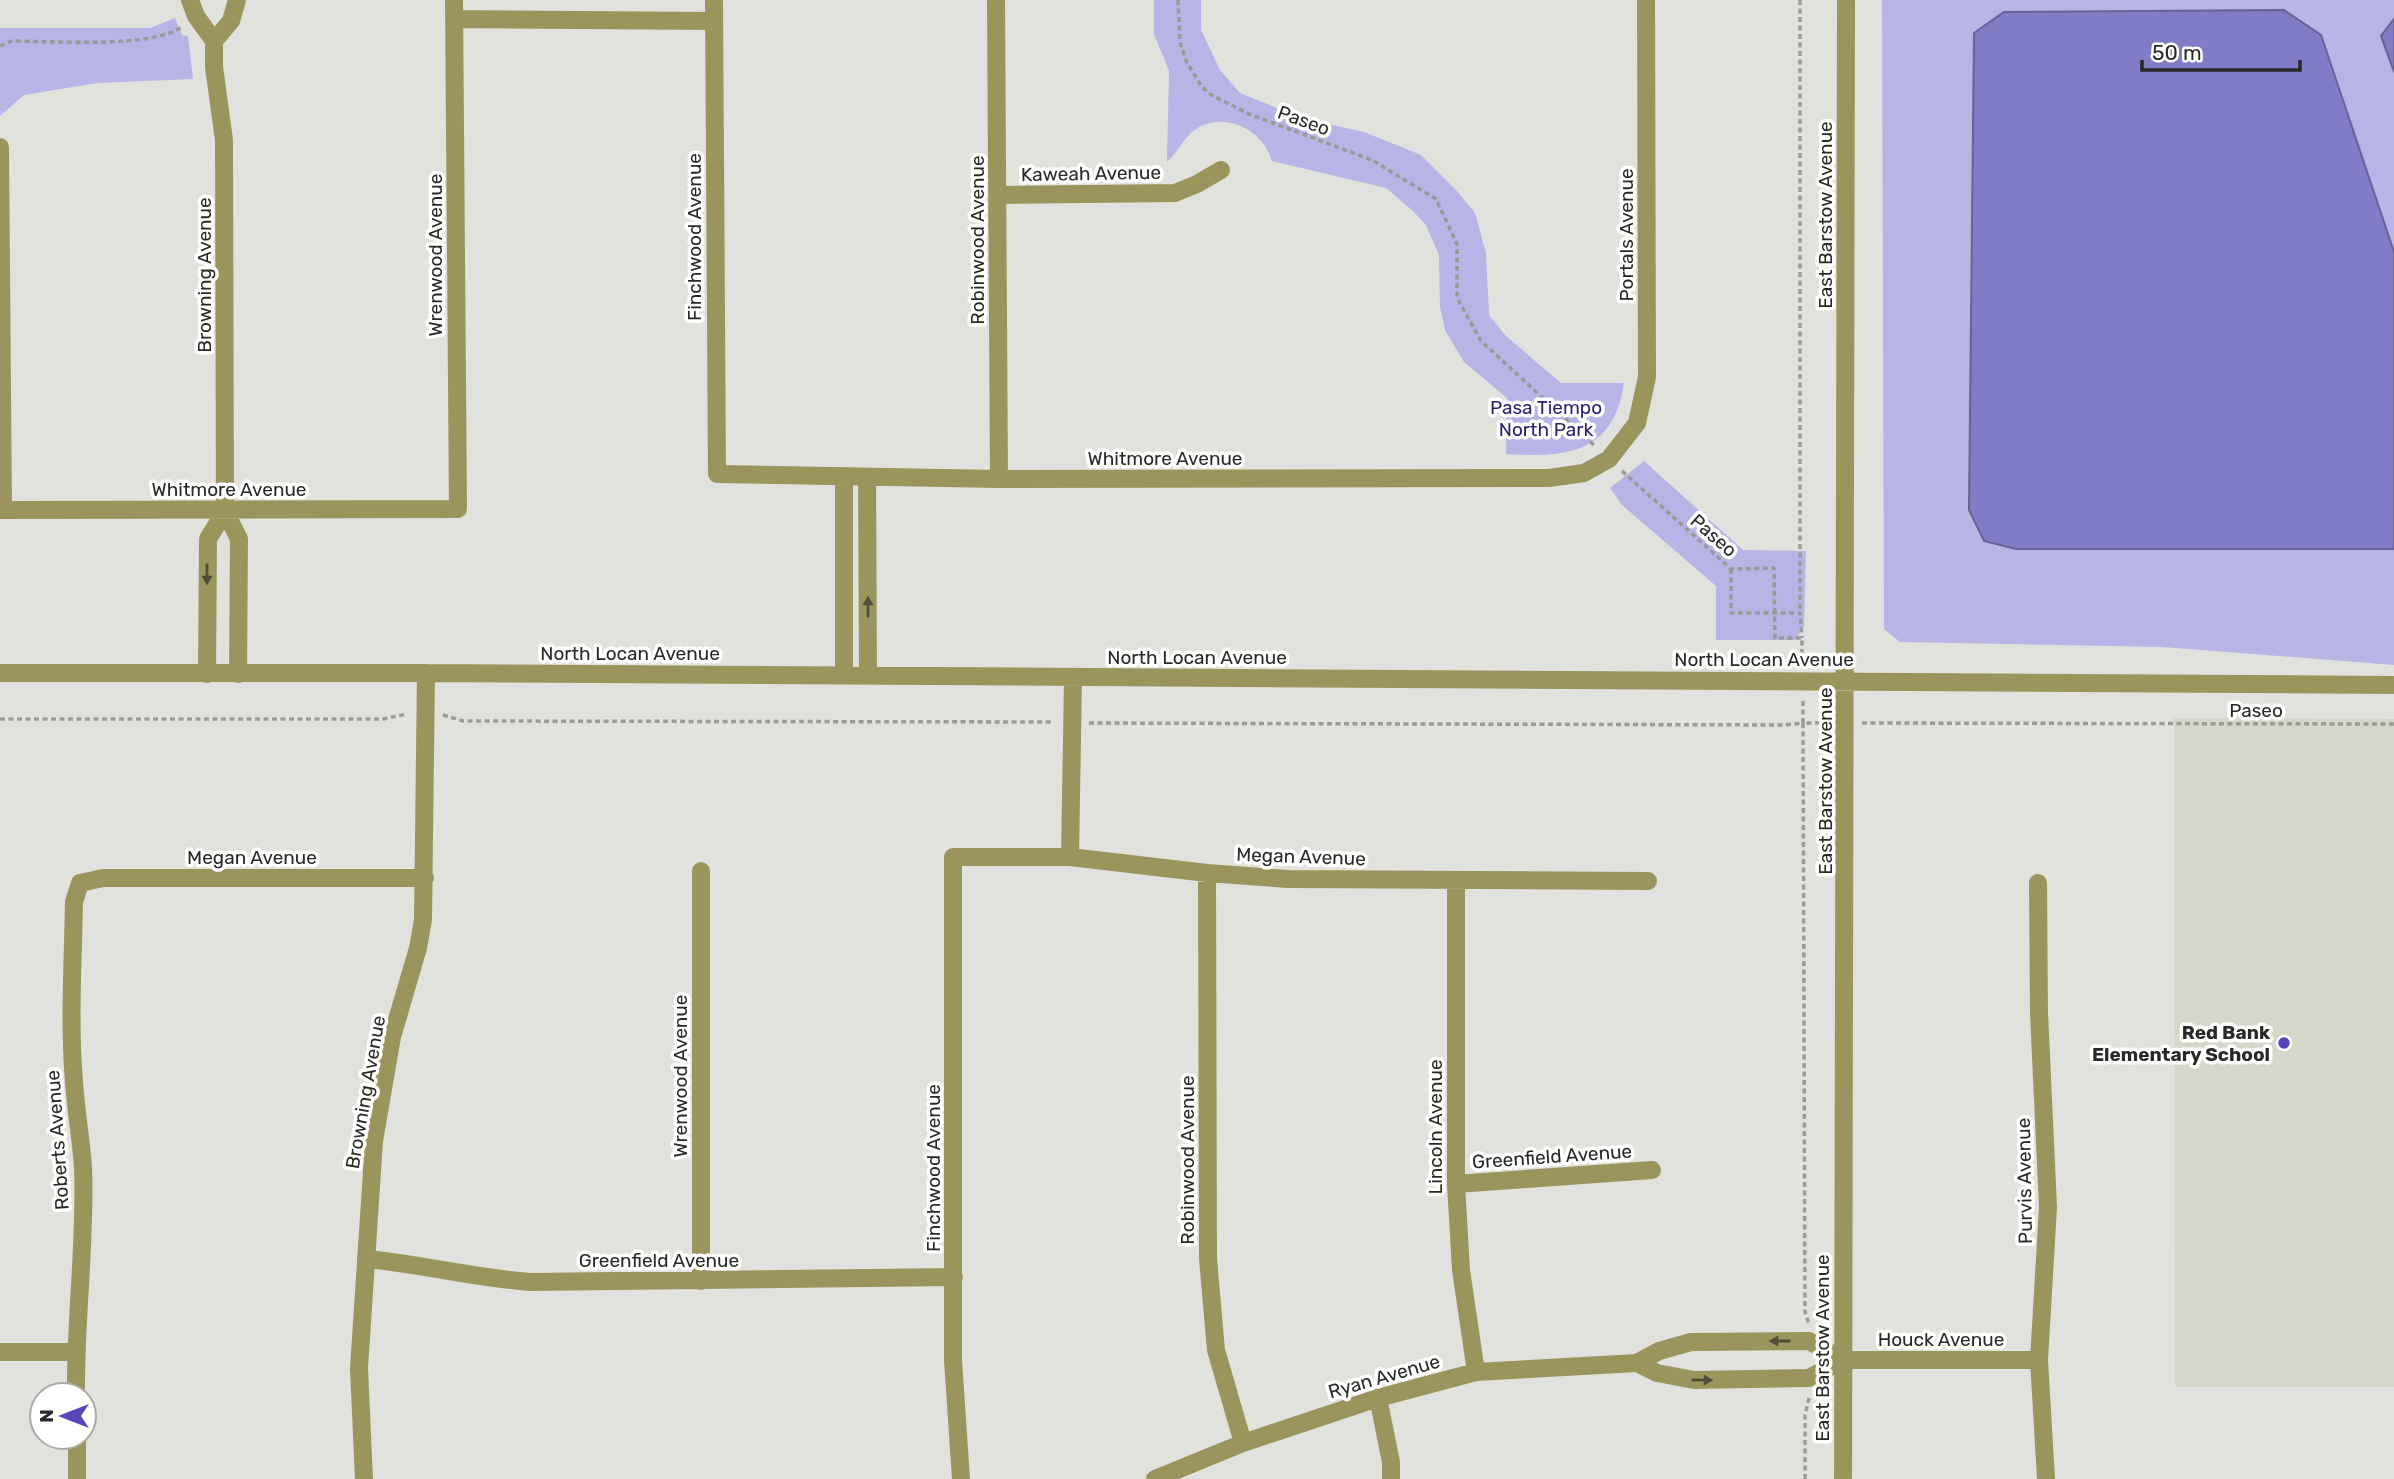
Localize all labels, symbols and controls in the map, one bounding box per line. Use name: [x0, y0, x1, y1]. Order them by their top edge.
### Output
scale bar: [2142, 28, 2300, 72]
text: 50 m: [2152, 40, 2202, 65]
street label: Paseo: [1275, 100, 1333, 140]
street label: East Barstow Avenue: [1814, 121, 1837, 309]
street label: Finchwood Avenue: [683, 153, 706, 321]
street label: Robinwood Avenue: [966, 155, 989, 325]
street label: Kaweah Avenue: [1021, 161, 1161, 186]
street label: Portals Avenue: [1615, 168, 1638, 302]
street label: Wrenwood Avenue: [424, 174, 447, 336]
street label: Browning Avenue: [193, 197, 216, 353]
park label: Pasa Tiempo North Park: [1490, 396, 1602, 441]
street label: Whitmore Avenue: [1088, 447, 1243, 470]
street label: Whitmore Avenue: [152, 478, 307, 501]
street label: Paseo: [1686, 509, 1741, 562]
one-way arrow: [201, 563, 213, 585]
one-way arrow: [862, 596, 874, 618]
street label: North Locan Avenue: [540, 642, 720, 665]
street label: North Locan Avenue: [1107, 646, 1287, 669]
street label: North Locan Avenue: [1674, 648, 1854, 671]
street label: East Barstow Avenue: [1814, 687, 1837, 875]
street label: Paseo: [2229, 699, 2283, 722]
street label: Megan Avenue: [1236, 843, 1366, 870]
street label: Megan Avenue: [187, 846, 317, 869]
street label: Wrenwood Avenue: [669, 995, 692, 1157]
street label: Browning Avenue: [341, 1014, 390, 1171]
place label: Red Bank Elementary School: [2092, 1021, 2270, 1066]
marker: Red Bank Elementary School: [2276, 1035, 2292, 1051]
street label: Lincoln Avenue: [1424, 1059, 1447, 1195]
street label: Roberts Avenue: [41, 1069, 74, 1211]
street label: Robinwood Avenue: [1176, 1075, 1199, 1245]
street label: Finchwood Avenue: [922, 1084, 945, 1252]
street label: Purvis Avenue: [2012, 1118, 2037, 1244]
street label: Greenfield Avenue: [1471, 1139, 1633, 1174]
street label: Greenfield Avenue: [579, 1249, 739, 1272]
street label: East Barstow Avenue: [1811, 1254, 1834, 1442]
street label: Houck Avenue: [1878, 1328, 2004, 1351]
one-way arrow: [1769, 1335, 1791, 1347]
street label: Ryan Avenue: [1326, 1350, 1443, 1403]
one-way arrow: [1691, 1374, 1713, 1385]
north arrow: [28, 1381, 98, 1451]
text: N: [35, 1409, 58, 1423]

